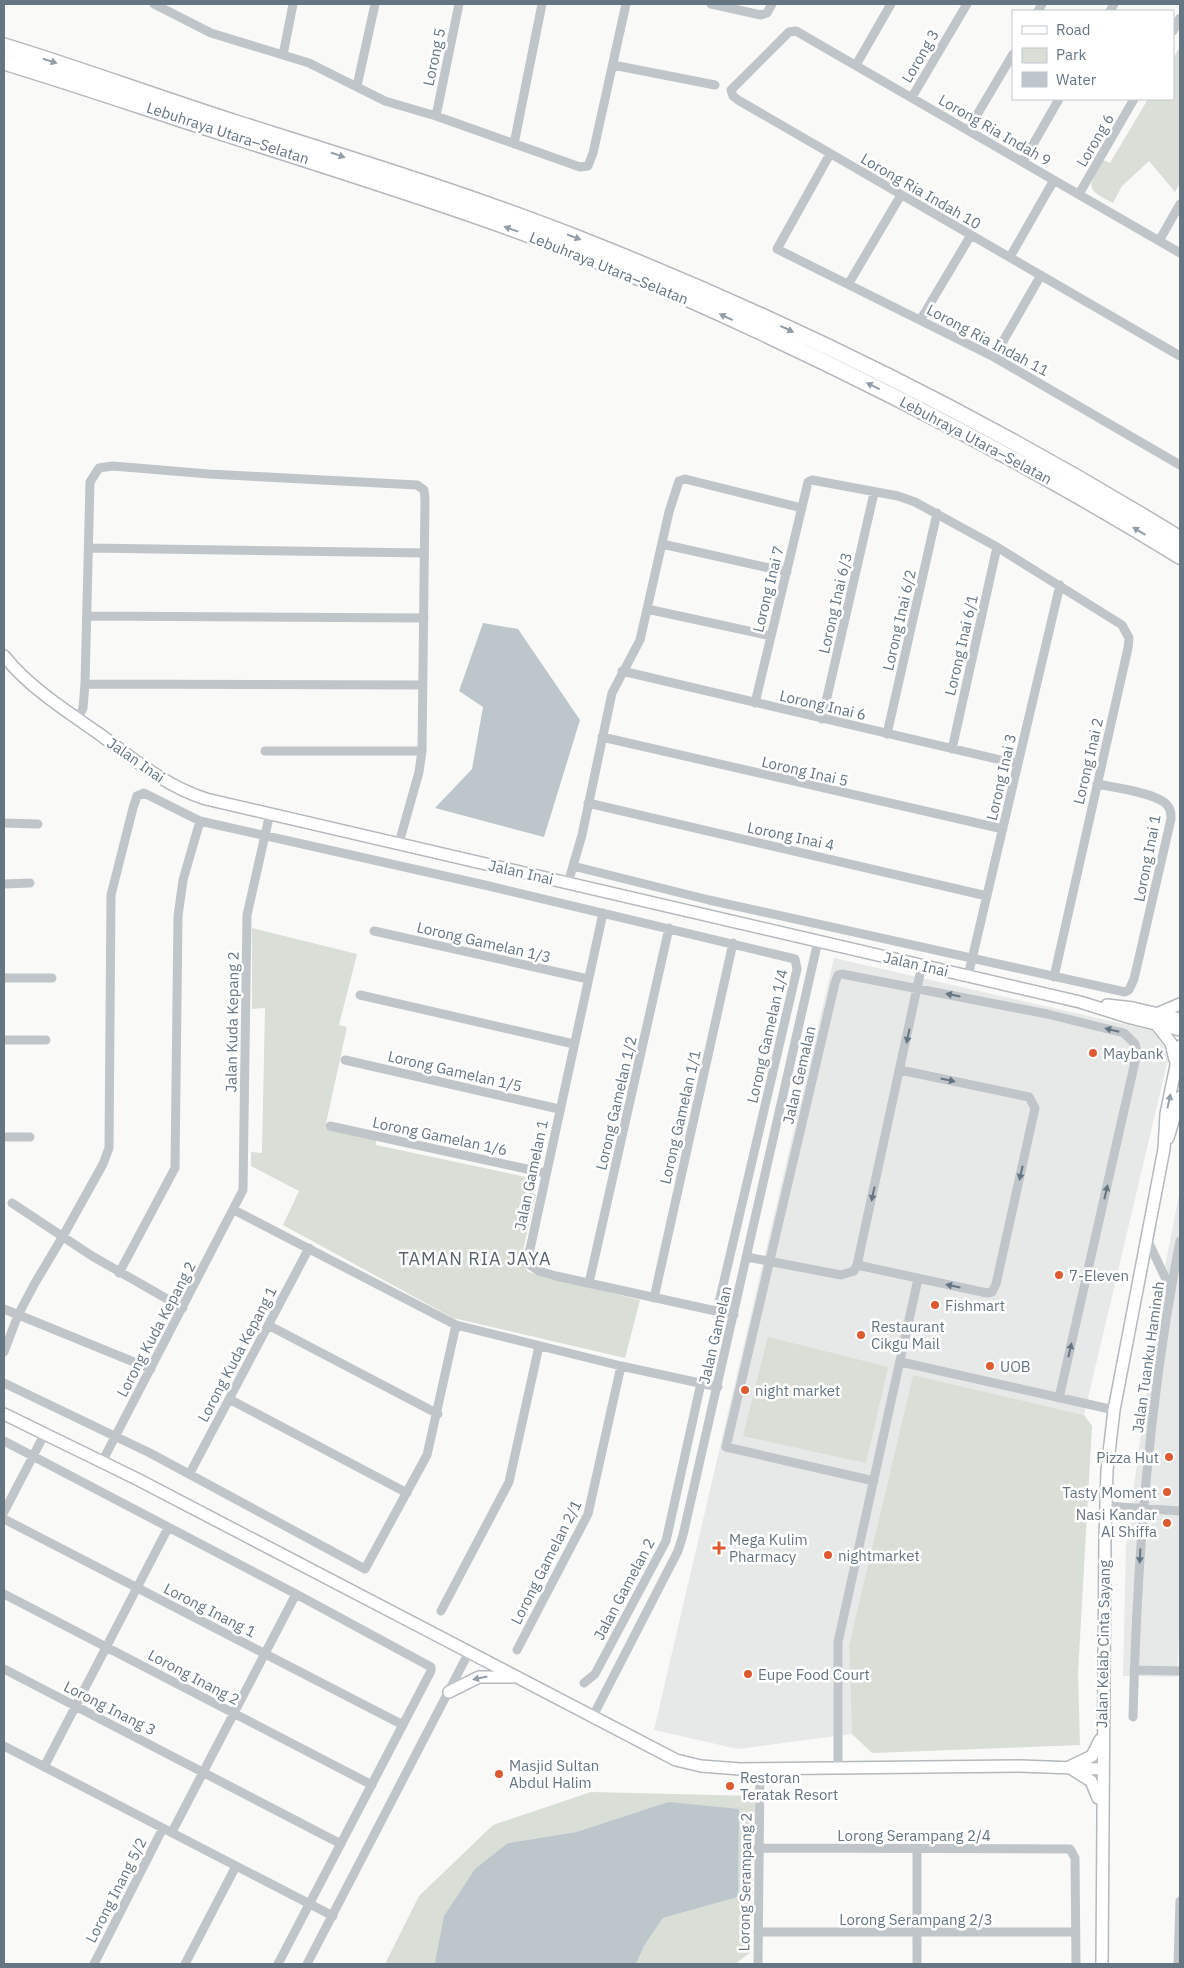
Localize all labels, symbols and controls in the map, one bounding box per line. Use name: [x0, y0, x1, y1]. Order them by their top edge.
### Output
legend: [1012, 10, 1174, 100]
text: Road: [1056, 20, 1091, 39]
street label: Lorong 5: [419, 26, 449, 88]
street label: Lorong 3: [897, 26, 943, 86]
text: Park: [1056, 45, 1086, 64]
one-way arrow: [43, 58, 58, 65]
text: Water: [1056, 70, 1097, 89]
street label: Lorong Ria Indah 9: [935, 90, 1055, 170]
street label: Lebuhraya Utara–Selatan: [144, 98, 312, 168]
street label: Lorong 6: [1072, 110, 1118, 170]
street label: Lorong Ria Indah 10: [857, 149, 985, 233]
one-way arrow: [330, 152, 345, 159]
one-way arrow: [503, 225, 518, 233]
street label: Lebuhraya Utara–Selatan: [527, 227, 691, 309]
one-way arrow: [567, 233, 582, 241]
street label: Lorong Ria Indah 11: [924, 300, 1052, 380]
one-way arrow: [719, 313, 733, 321]
one-way arrow: [780, 325, 794, 333]
one-way arrow: [866, 382, 880, 390]
street label: Lebuhraya Utara–Selatan: [897, 392, 1055, 488]
one-way arrow: [1132, 526, 1145, 535]
street label: Lorong Inai 7: [748, 544, 788, 634]
street label: Lorong Inai 6/3: [814, 551, 856, 655]
street label: Lorong Inai 6/2: [878, 568, 920, 672]
street label: Lorong Inai 6/1: [940, 593, 982, 697]
street label: Lorong Inai 6: [778, 686, 868, 724]
street label: Lorong Inai 2: [1069, 716, 1107, 806]
street label: Lorong Inai 3: [982, 732, 1020, 822]
street label: Jalan Inai: [103, 733, 169, 787]
street label: Lorong Inai 5: [760, 752, 850, 790]
street label: Lorong Inai 1: [1129, 813, 1165, 903]
street label: Lorong Inai 4: [746, 818, 836, 854]
street label: Jalan Inai: [487, 855, 555, 889]
street label: Lorong Gamelan 1/3: [415, 917, 553, 967]
street label: Jalan Inai: [882, 947, 950, 981]
street label: Jalan Kuda Kepang 2: [221, 951, 243, 1093]
street label: Lorong Gamelan 1/4: [742, 967, 792, 1105]
one-way arrow: [946, 991, 961, 999]
street label: Jalan Gemalan: [778, 1024, 820, 1126]
one-way arrow: [1104, 1026, 1119, 1034]
one-way arrow: [904, 1028, 912, 1043]
street label: Lorong Gamelan 1/2: [591, 1034, 641, 1172]
place label: Maybank: [1103, 1044, 1164, 1063]
street label: Lorong Gamelan 1/5: [386, 1046, 524, 1096]
marker: Maybank: [1087, 1047, 1099, 1059]
street label: Lorong Gamelan 1/1: [655, 1048, 705, 1186]
one-way arrow: [940, 1076, 956, 1084]
one-way arrow: [1165, 1093, 1173, 1109]
street label: Lorong Gamelan 1/6: [371, 1112, 509, 1160]
street label: Jalan Gamelan 1: [510, 1118, 552, 1232]
one-way arrow: [1017, 1166, 1025, 1181]
one-way arrow: [1102, 1184, 1110, 1199]
one-way arrow: [869, 1187, 877, 1202]
district label: TAMAN RIA JAYA: [398, 1247, 552, 1270]
street label: Lorong Kuda Kepang 2: [112, 1258, 200, 1400]
place label: 7-Eleven: [1069, 1266, 1129, 1285]
marker: 7-Eleven: [1053, 1269, 1065, 1281]
street label: Jalan Tuanku Haminah: [1128, 1280, 1168, 1434]
one-way arrow: [945, 1282, 960, 1290]
street label: Lorong Kuda Kepang 1: [193, 1283, 281, 1425]
street label: Jalan Gamelan: [694, 1284, 736, 1386]
place label: Fishmart: [945, 1296, 1005, 1315]
marker: Fishmart: [929, 1299, 941, 1311]
place label: Restaurant Cikgu Mail: [871, 1317, 945, 1353]
marker: Restaurant Cikgu Mail: [855, 1329, 867, 1341]
one-way arrow: [1066, 1343, 1074, 1358]
place label: UOB: [1000, 1357, 1031, 1376]
marker: UOB: [984, 1360, 996, 1372]
place label: night market: [755, 1381, 840, 1400]
marker: night market: [739, 1384, 751, 1396]
place label: Pizza Hut: [1096, 1448, 1159, 1467]
marker: Pizza Hut: [1163, 1451, 1175, 1463]
place label: Tasty Moment: [1062, 1483, 1157, 1502]
marker: Tasty Moment: [1161, 1486, 1173, 1498]
street label: Lorong Gamelan 2/1: [506, 1497, 586, 1627]
place label: Nasi Kandar Al Shiffa: [1076, 1505, 1157, 1541]
marker: Nasi Kandar Al Shiffa: [1161, 1517, 1173, 1529]
place label: Mega Kulim Pharmacy: [729, 1530, 808, 1566]
street label: Jalan Gamelan 2: [589, 1535, 659, 1643]
marker: Mega Kulim Pharmacy: [713, 1542, 725, 1554]
place label: nightmarket: [838, 1546, 920, 1565]
one-way arrow: [1136, 1548, 1144, 1564]
marker: nightmarket: [822, 1549, 834, 1561]
street label: Jalan Kelab Cinta Sayang: [1092, 1560, 1114, 1728]
street label: Lorong Inang 1: [161, 1579, 259, 1641]
street label: Lorong Inang 2: [145, 1645, 243, 1709]
place label: Eupe Food Court: [758, 1665, 870, 1684]
marker: Eupe Food Court: [742, 1668, 754, 1680]
one-way arrow: [472, 1675, 488, 1683]
street label: Lorong Inang 3: [61, 1677, 159, 1739]
place label: Masjid Sultan Abdul Halim: [509, 1756, 599, 1792]
marker: Masjid Sultan Abdul Halim: [493, 1768, 505, 1780]
place label: Restoran Teratak Resort: [740, 1768, 838, 1804]
marker: Restoran Teratak Resort: [724, 1780, 736, 1792]
street label: Lorong Serampang 2: [734, 1812, 756, 1952]
street label: Lorong Serampang 2/4: [837, 1826, 991, 1845]
street label: Lorong Inang 5/2: [81, 1834, 151, 1946]
street label: Lorong Serampang 2/3: [839, 1910, 993, 1929]

